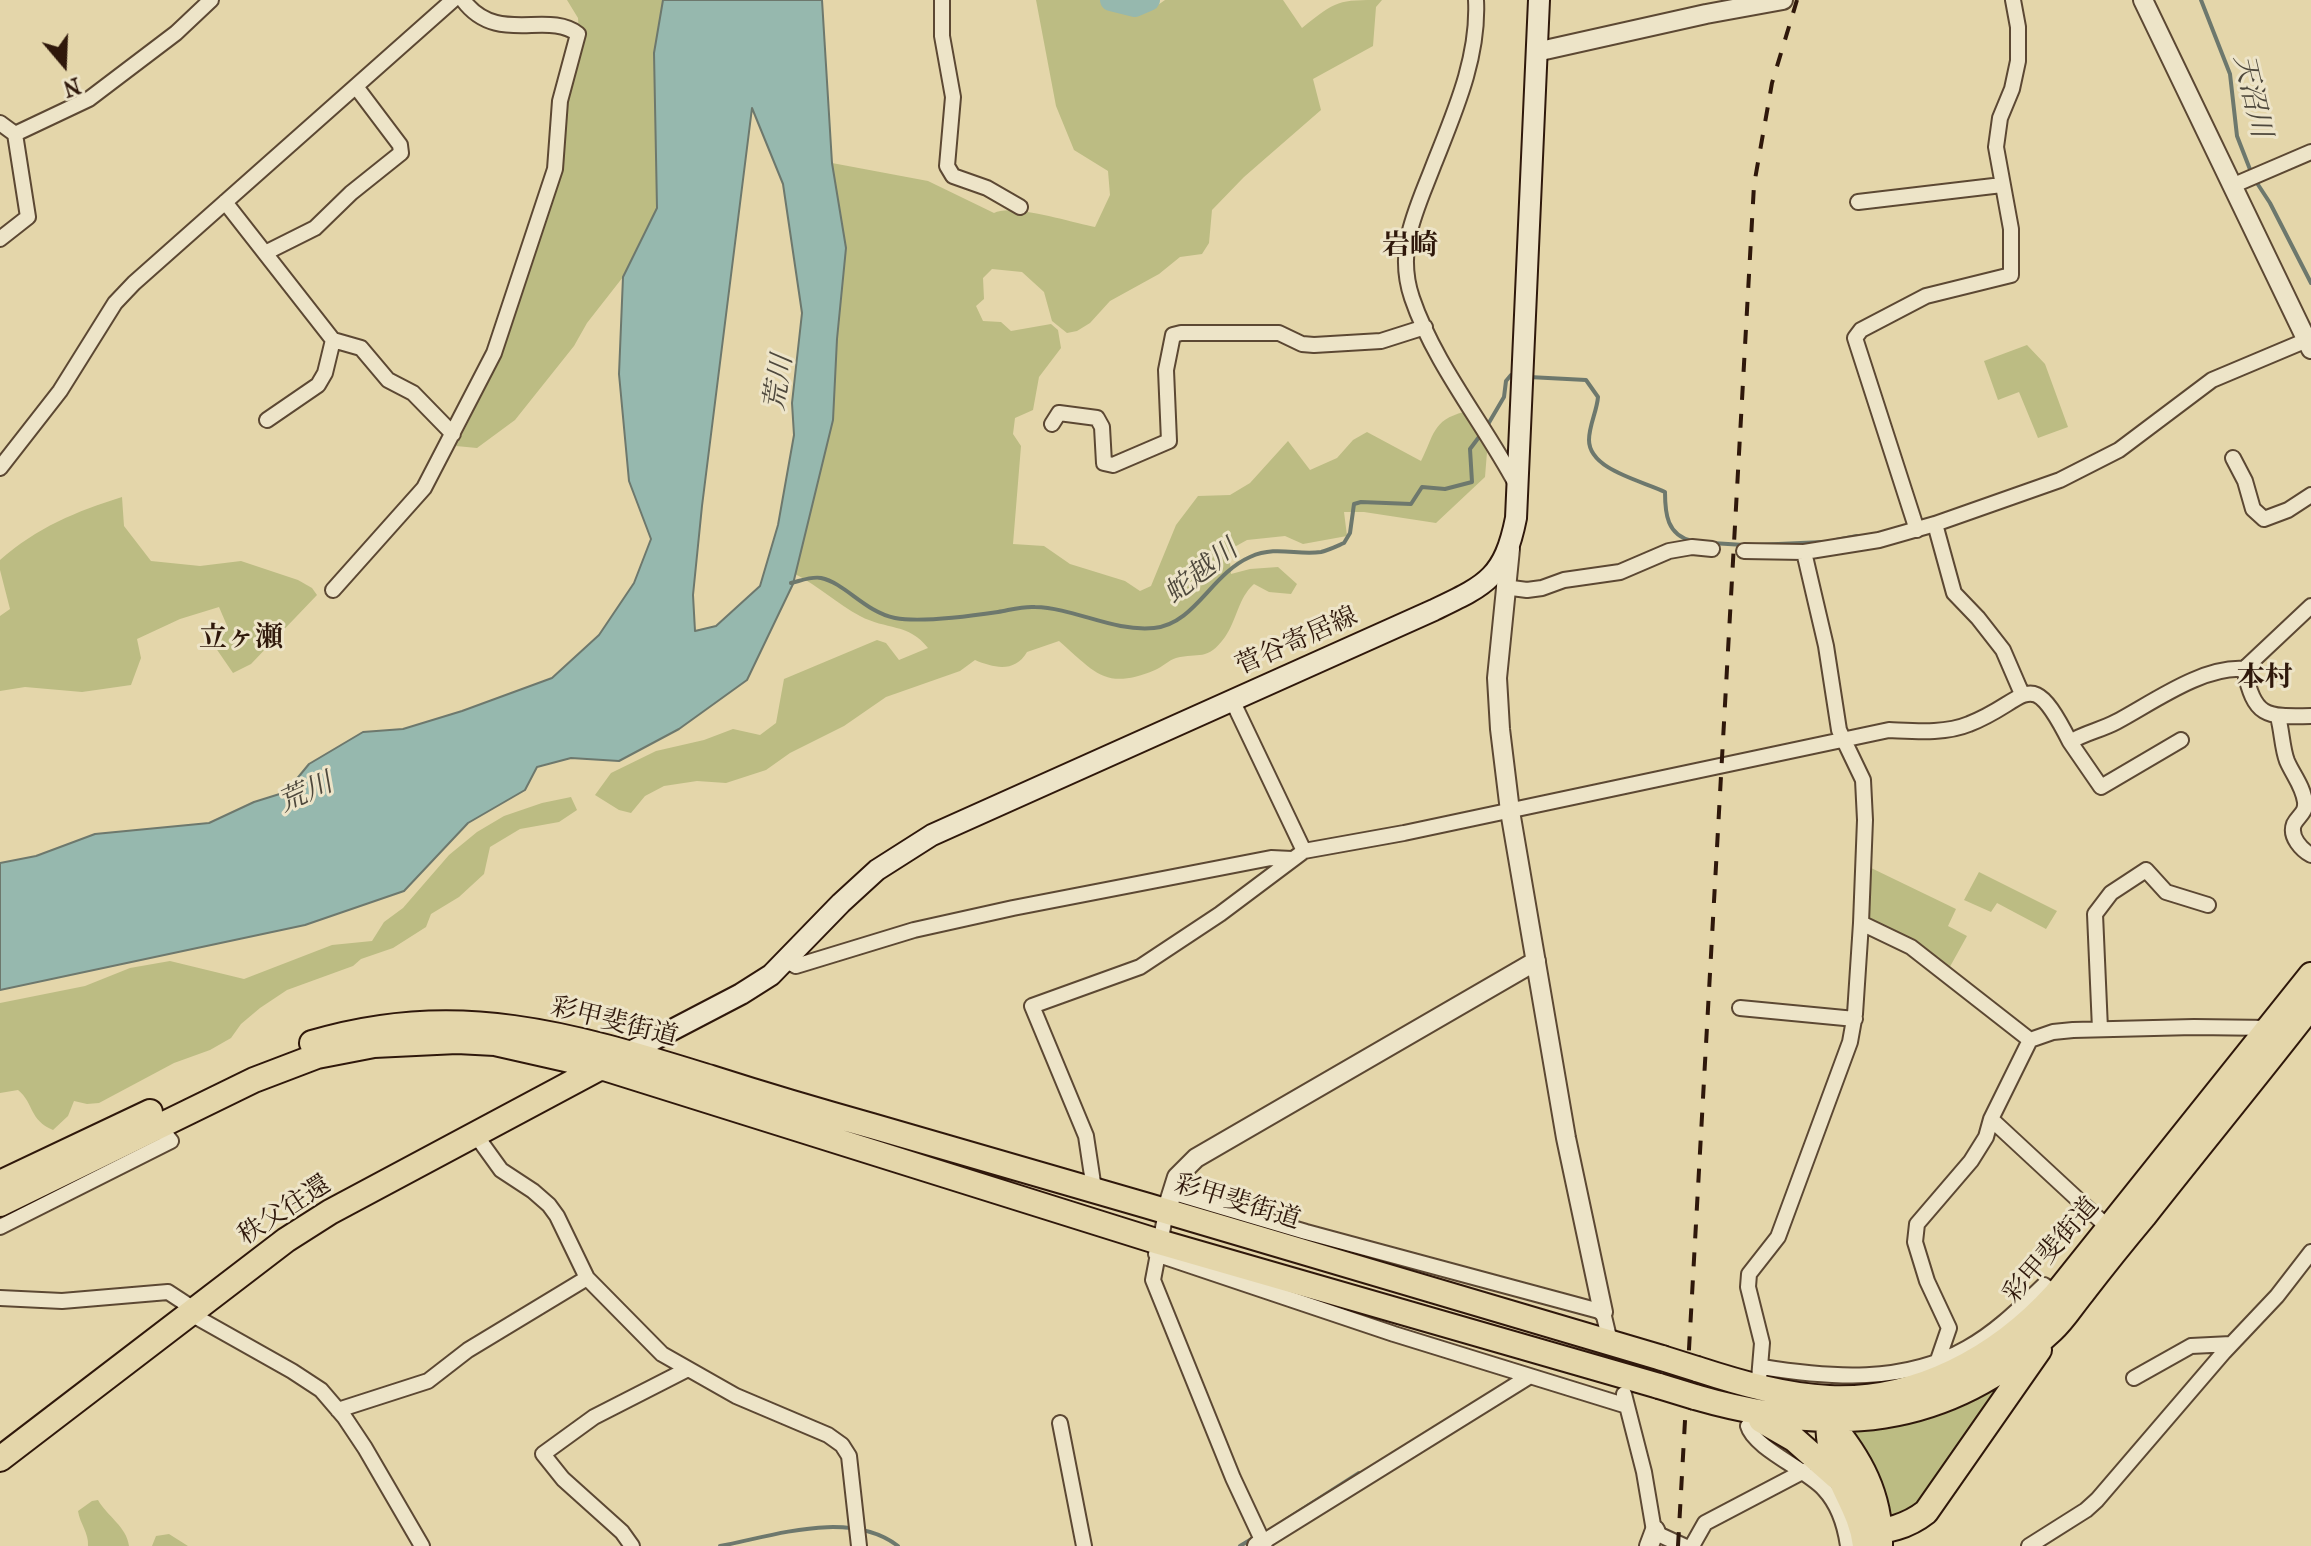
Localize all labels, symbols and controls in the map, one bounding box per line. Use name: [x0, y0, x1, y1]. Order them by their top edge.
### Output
north arrow: [24, 24, 104, 104]
water label: 天沼川: [2225, 51, 2277, 141]
text: N: [60, 72, 84, 102]
district label: 岩崎: [1382, 230, 1438, 264]
water label: 荒川: [759, 353, 801, 413]
water label: 蛇越川: [1159, 534, 1245, 612]
street label: 菅谷寄居線: [1231, 601, 1363, 683]
district label: 立ヶ瀬: [199, 622, 283, 656]
district label: 本村: [2237, 662, 2293, 696]
water label: 荒川: [274, 767, 338, 821]
street label: 彩甲斐街道: [547, 992, 681, 1054]
street label: 彩甲斐街道: [1170, 1169, 1304, 1237]
street label: 秩父往還: [233, 1170, 337, 1252]
street label: 彩甲斐街道: [1998, 1192, 2106, 1310]

